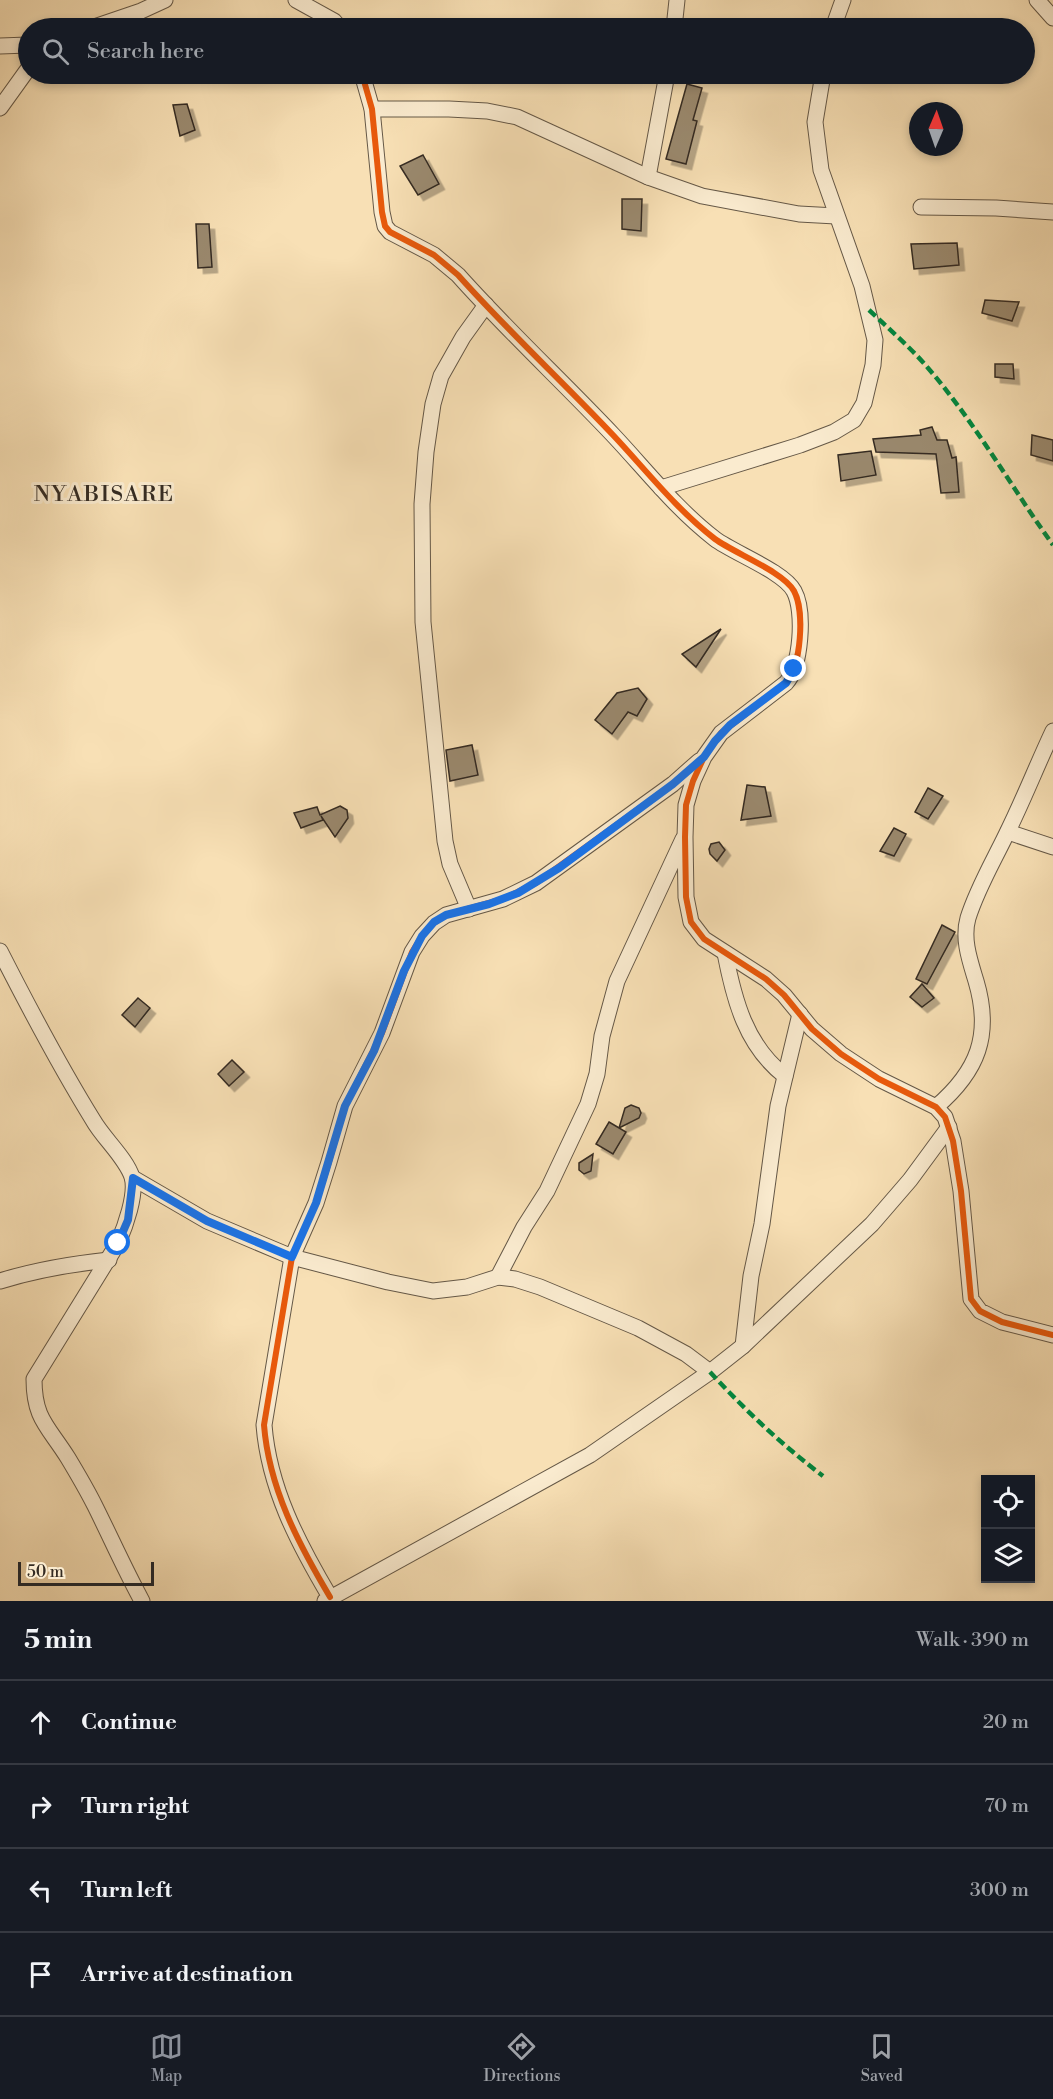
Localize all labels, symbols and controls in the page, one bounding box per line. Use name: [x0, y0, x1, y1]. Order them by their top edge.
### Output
search box: [18, 18, 1035, 84]
icon: search: [39, 35, 72, 68]
text: Search here: [87, 38, 204, 65]
north arrow: [909, 102, 963, 156]
district label: NYABISARE: [34, 481, 174, 508]
route end: [780, 655, 806, 681]
route start: [104, 1229, 130, 1255]
map controls: [981, 1475, 1035, 1583]
button: locate: [981, 1475, 1035, 1529]
button: layers: [981, 1529, 1035, 1583]
scale bar: [18, 1559, 154, 1586]
text: 50 m: [27, 1562, 64, 1582]
text: 5 min: [24, 1624, 92, 1656]
text: Walk · 390 m: [916, 1628, 1029, 1653]
icon: ahead: [24, 1706, 57, 1739]
text: Continue: [81, 1709, 177, 1736]
text: 20 m: [983, 1710, 1029, 1735]
icon: right: [24, 1790, 57, 1823]
text: Turn right: [81, 1793, 189, 1820]
text: 70 m: [985, 1794, 1029, 1819]
icon: left: [24, 1874, 57, 1907]
text: Turn left: [81, 1877, 172, 1904]
text: 300 m: [970, 1878, 1029, 1903]
icon: arrive: [24, 1958, 57, 1991]
text: Arrive at destination: [81, 1961, 293, 1988]
tab: Map: [150, 2030, 183, 2086]
tab: Directions: [483, 2030, 561, 2086]
tab: Saved: [861, 2030, 903, 2086]

